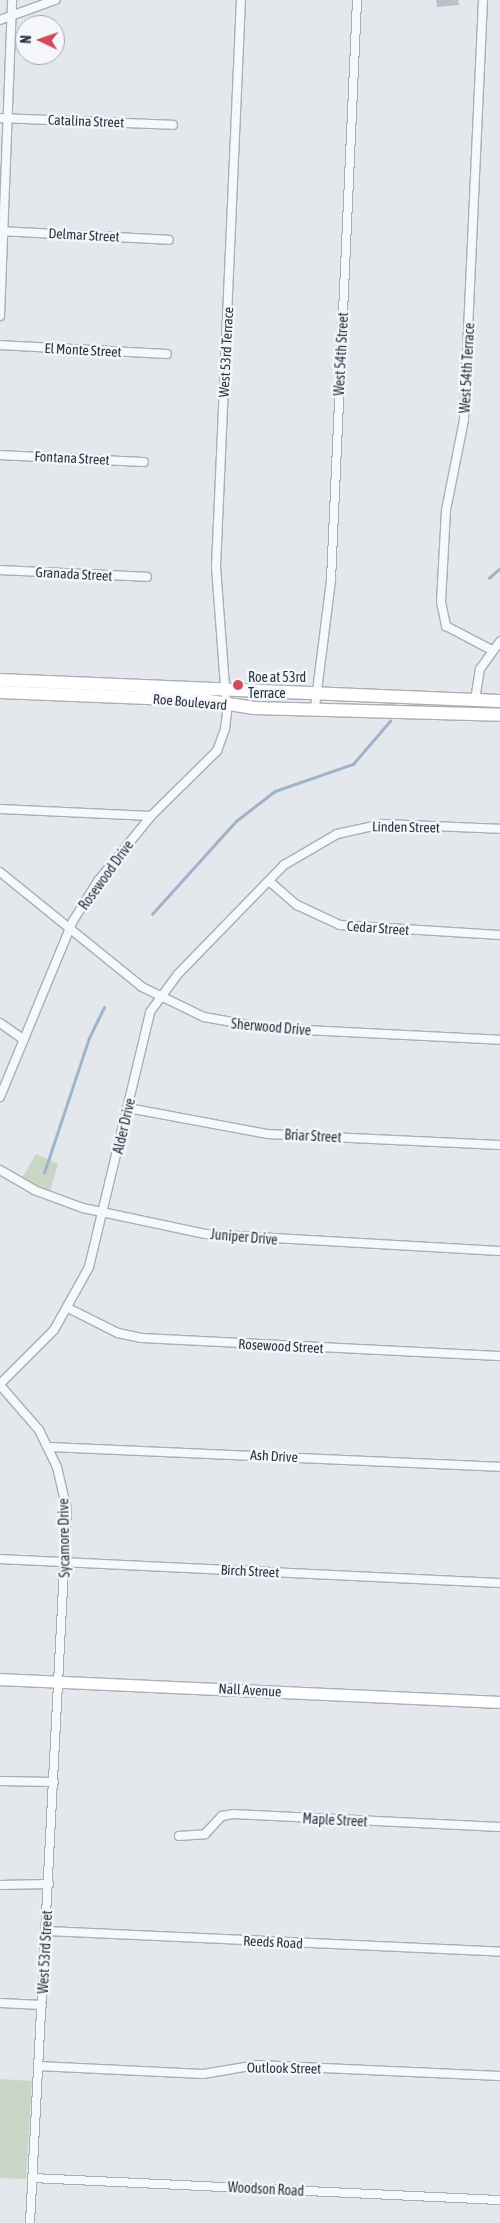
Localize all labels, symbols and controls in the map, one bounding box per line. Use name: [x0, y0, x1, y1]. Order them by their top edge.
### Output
north arrow: [15, 15, 65, 65]
text: N: [18, 35, 34, 44]
street label: Catalina Street: [48, 111, 124, 131]
street label: Delmar Street: [48, 225, 120, 245]
street label: West 53rd Terrace: [215, 306, 237, 398]
street label: West 54th Street: [330, 312, 352, 396]
street label: West 54th Terrace: [456, 322, 478, 414]
street label: El Monte Street: [44, 340, 122, 360]
street label: Fontana Street: [34, 448, 110, 468]
street label: Granada Street: [35, 564, 113, 584]
place label: Roe at 53rd Terrace: [248, 669, 306, 702]
marker: Roe at 53rd Terrace: [232, 679, 244, 691]
street label: Roe Boulevard: [152, 690, 228, 714]
street label: Linden Street: [372, 818, 440, 836]
street label: Rosewood Drive: [75, 837, 137, 913]
street label: Cedar Street: [346, 917, 410, 939]
street label: Sherwood Drive: [230, 1015, 312, 1039]
street label: Alder Drive: [109, 1097, 139, 1155]
street label: Briar Street: [284, 1126, 342, 1146]
street label: Juniper Drive: [210, 1226, 278, 1248]
street label: Rosewood Street: [238, 1335, 324, 1357]
street label: Ash Drive: [250, 1446, 298, 1466]
street label: Sycamore Drive: [55, 1498, 73, 1578]
street label: Birch Street: [220, 1561, 280, 1581]
street label: Nall Avenue: [218, 1680, 282, 1700]
street label: Maple Street: [302, 1810, 368, 1830]
street label: West 53rd Street: [34, 1910, 56, 1994]
street label: Reeds Road: [243, 1932, 303, 1952]
street label: Outlook Street: [247, 2059, 321, 2077]
street label: Woodson Road: [227, 2179, 305, 2199]

